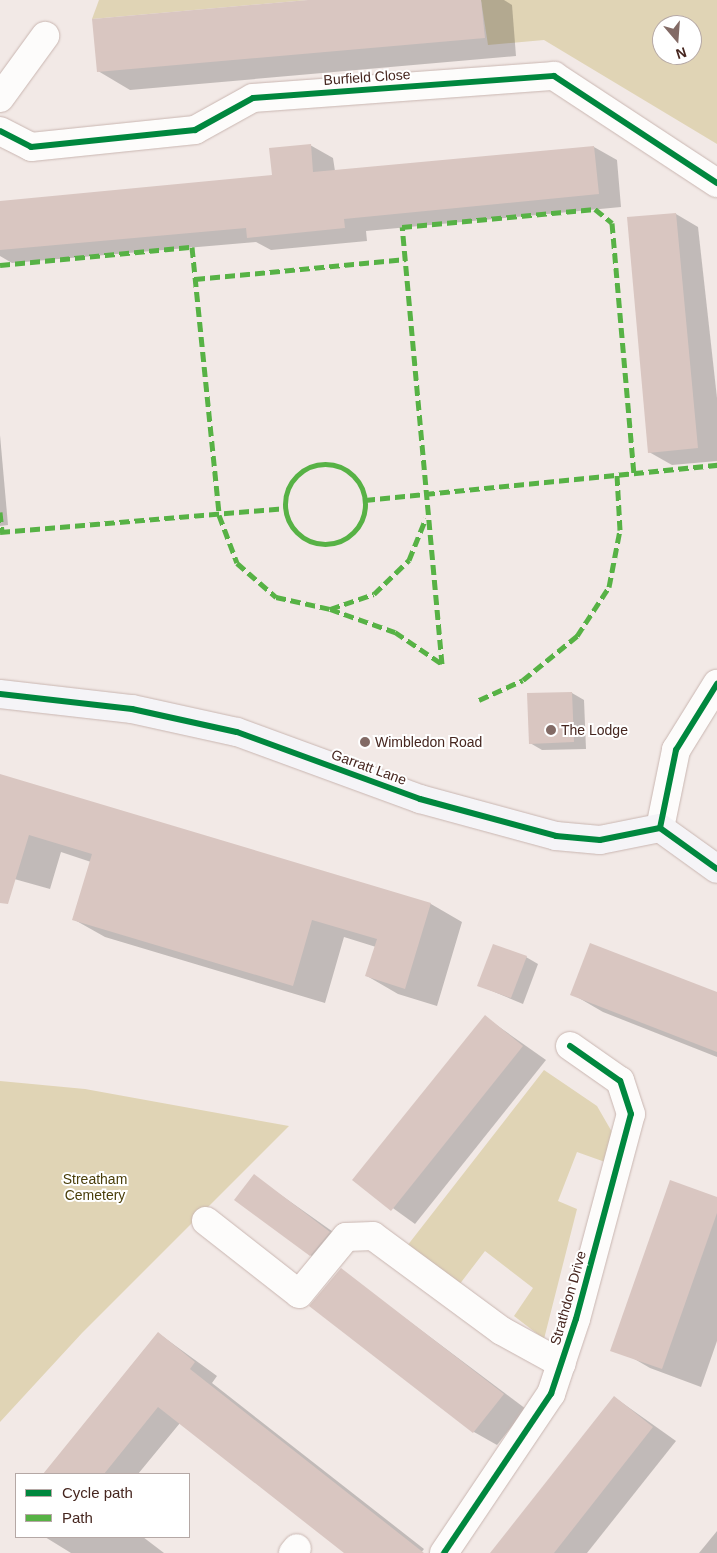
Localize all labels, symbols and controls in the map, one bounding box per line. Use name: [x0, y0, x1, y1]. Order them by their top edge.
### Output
north arrow: [652, 15, 702, 65]
text: N: [674, 44, 689, 62]
street label: Burfield Close: [323, 66, 411, 88]
place label: The Lodge: [561, 722, 628, 738]
marker: The Lodge: [545, 724, 557, 736]
place label: Wimbledon Road: [375, 734, 482, 750]
marker: Wimbledon Road: [359, 736, 371, 748]
street label: Garratt Lane: [329, 746, 409, 788]
park label: Streatham Cemetery: [63, 1171, 127, 1204]
street label: Strathdon Drive: [547, 1249, 589, 1347]
legend: [15, 1473, 190, 1538]
text: Cycle path: [62, 1484, 133, 1501]
text: Path: [62, 1509, 93, 1526]

